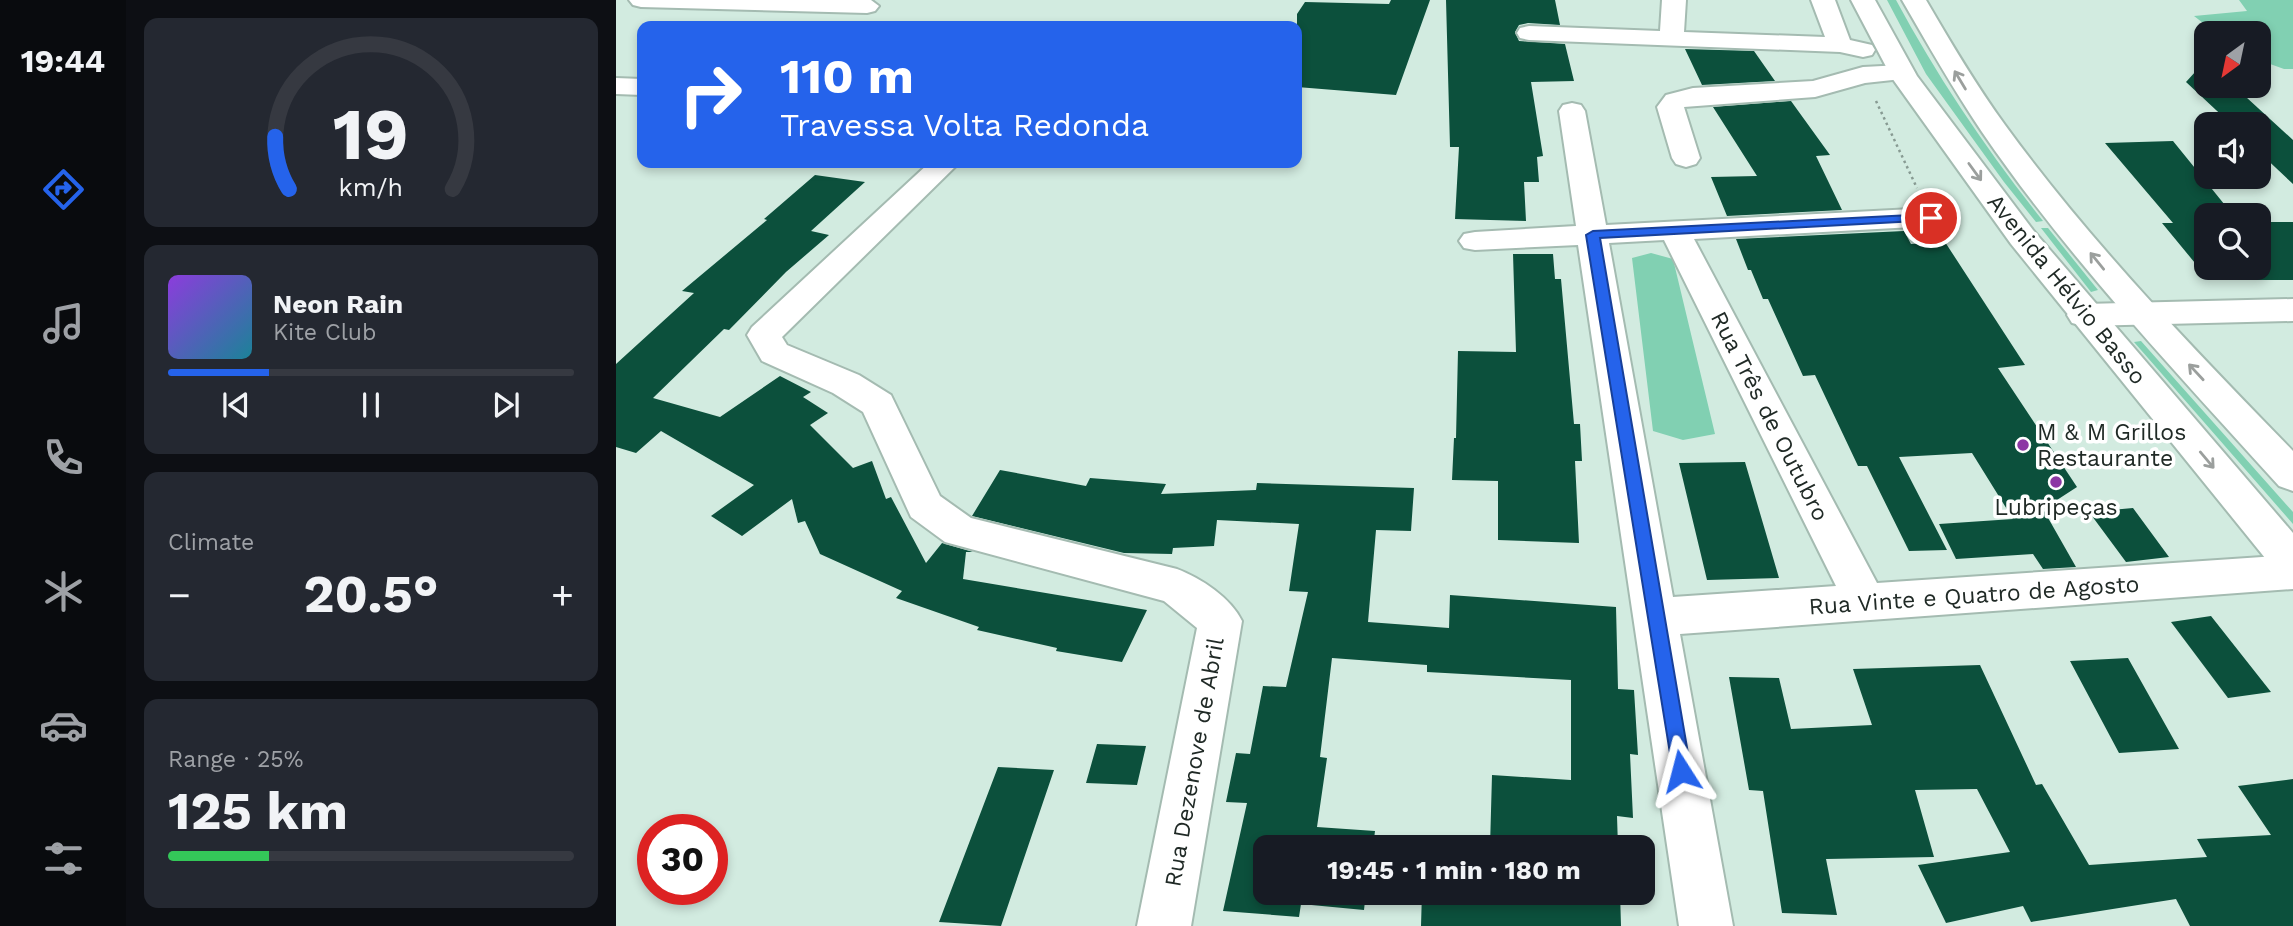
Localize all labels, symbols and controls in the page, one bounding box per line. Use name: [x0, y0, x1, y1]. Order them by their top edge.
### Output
north arrow: [2194, 21, 2272, 98]
map controls: [2194, 21, 2271, 280]
text: 19:44: [21, 42, 105, 80]
text: 110 m: [780, 47, 914, 105]
icon: right: [665, 49, 756, 140]
one-way arrow: [1953, 70, 1967, 90]
text: 19: [333, 91, 409, 177]
text: Travessa Volta Redonda: [780, 106, 1149, 144]
button: sound: [2194, 112, 2271, 189]
one-way arrow: [1968, 162, 1982, 181]
icon: directions: [39, 165, 88, 214]
text: km/h: [339, 172, 403, 201]
pin: [1901, 188, 1961, 248]
street label: Avenida Hélvio Basso: [1982, 189, 2152, 390]
icon: arrive: [1912, 199, 1950, 237]
button: search: [2194, 203, 2271, 280]
one-way arrow: [2090, 252, 2105, 270]
text: Neon Rain: [273, 289, 403, 319]
icon: music: [39, 299, 88, 348]
street label: Rua Três de Outubro: [1705, 307, 1834, 525]
text: Kite Club: [273, 319, 376, 346]
one-way arrow: [2188, 364, 2205, 381]
icon: previous: [217, 386, 255, 424]
icon: pause: [352, 386, 390, 424]
icon: next: [487, 386, 525, 424]
place label: M & M Grillos Restaurante: [2037, 419, 2186, 472]
icon: phone: [39, 433, 88, 482]
marker: M & M Grillos Restaurante: [2015, 437, 2031, 453]
one-way arrow: [2199, 451, 2215, 469]
marker: Lubripeças: [2048, 474, 2064, 490]
place label: Lubripeças: [1994, 494, 2118, 521]
text: Climate: [168, 529, 254, 556]
text: 20.5°: [303, 564, 439, 625]
icon: climate: [39, 567, 88, 616]
street label: Rua Vinte e Quatro de Agosto: [1808, 570, 2140, 621]
text: −: [168, 573, 191, 617]
text: +: [551, 573, 574, 617]
street label: Rua Dezenove de Abril: [1159, 635, 1230, 889]
icon: car: [39, 701, 88, 750]
position arrow: [1644, 734, 1718, 808]
text: Range · 25%: [168, 746, 303, 773]
text: 125 km: [168, 781, 348, 842]
speed limit sign: 30: [637, 814, 728, 905]
icon: filters: [39, 834, 88, 883]
text: 19:45 · 1 min · 180 m: [1327, 855, 1581, 885]

